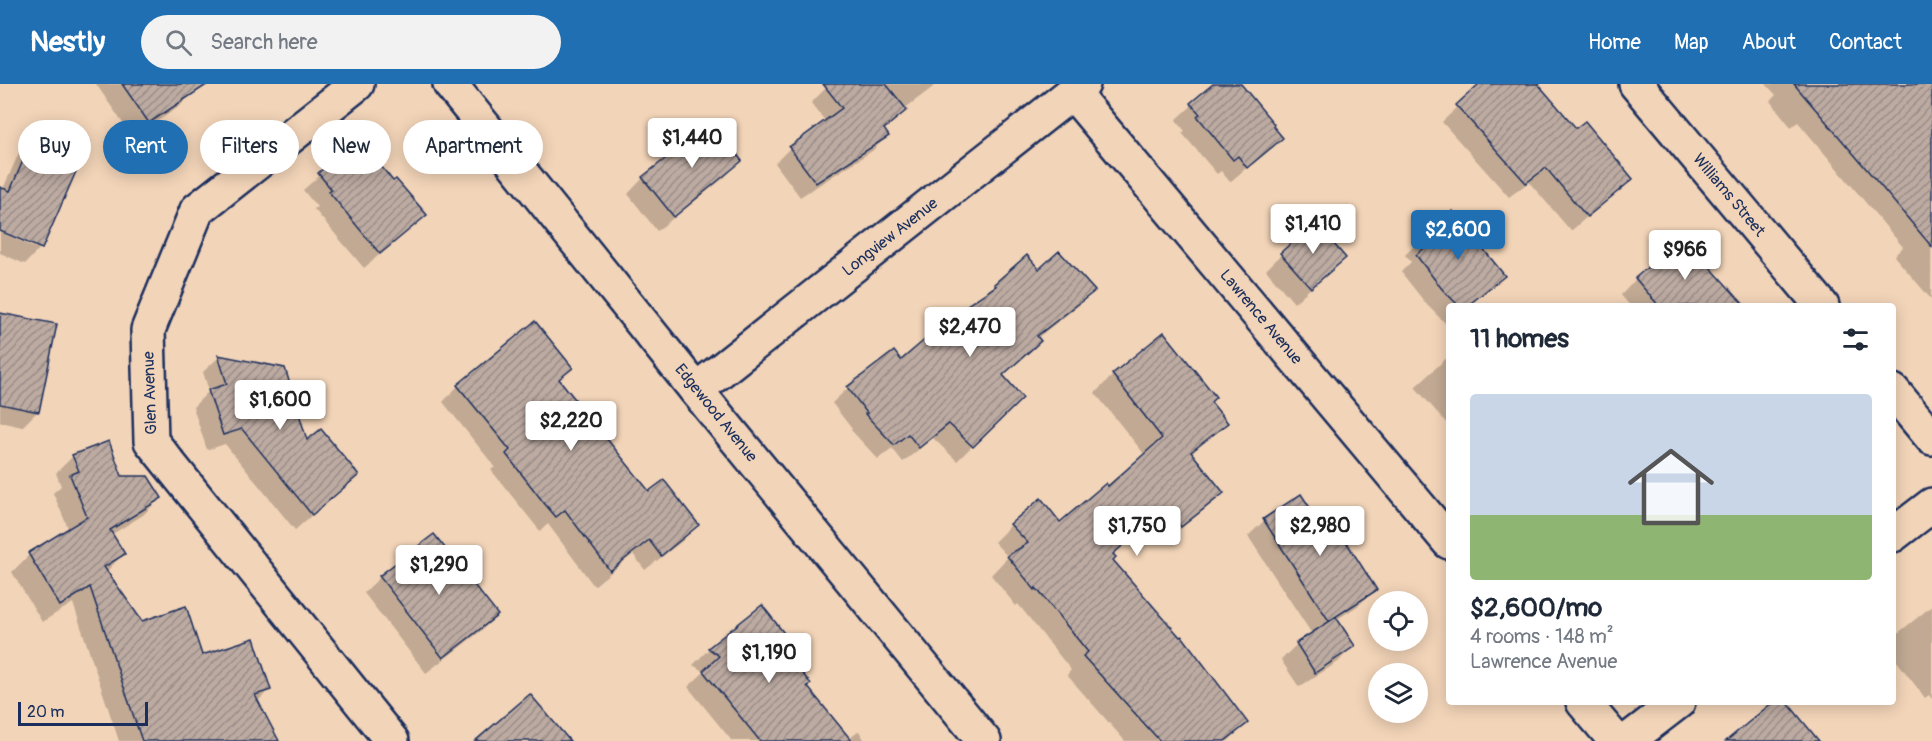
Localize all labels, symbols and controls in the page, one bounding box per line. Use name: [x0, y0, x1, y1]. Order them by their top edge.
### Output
search box: [141, 15, 561, 69]
text: Nestly: [30, 25, 105, 60]
icon: search: [162, 26, 195, 59]
text: Search here: [210, 28, 318, 56]
text: Home: [1588, 29, 1641, 56]
text: Map: [1674, 29, 1709, 56]
text: About: [1742, 29, 1796, 56]
text: Contact: [1829, 29, 1902, 56]
pin: $1,440: [643, 118, 741, 169]
chip: Buy: [18, 120, 91, 174]
chip: Rent: [103, 120, 188, 174]
chip: Filters: [200, 120, 299, 174]
chip: New: [311, 120, 391, 174]
chip: Apartment: [403, 120, 543, 174]
text: $1,440: [662, 125, 722, 150]
street label: Williams Street: [1688, 149, 1770, 241]
street label: Longview Avenue: [838, 193, 942, 281]
pin: $1,410: [1264, 204, 1362, 255]
pin: $2,600: [1409, 210, 1507, 261]
text: $1,410: [1285, 211, 1341, 236]
text: $2,600: [1425, 217, 1491, 242]
pin: $966: [1649, 230, 1721, 281]
text: $966: [1663, 237, 1707, 262]
street label: Lawrence Avenue: [1215, 265, 1307, 369]
pin: $2,470: [921, 307, 1019, 358]
text: $2,470: [939, 314, 1001, 339]
text: 11 homes: [1470, 323, 1569, 355]
icon: filters: [1839, 323, 1872, 356]
street label: Glen Avenue: [139, 351, 161, 435]
street label: Edgewood Avenue: [670, 360, 762, 466]
pin: $1,600: [231, 380, 329, 431]
text: $1,600: [249, 387, 311, 412]
pin: $2,220: [522, 401, 620, 452]
text: $2,220: [539, 408, 603, 433]
icon: home: [1617, 433, 1725, 541]
pin: $1,750: [1088, 506, 1186, 557]
pin: $2,980: [1271, 506, 1369, 557]
text: $1,750: [1108, 513, 1166, 538]
text: $2,980: [1289, 513, 1351, 538]
pin: $1,290: [390, 545, 488, 596]
text: $1,290: [410, 552, 468, 577]
map controls: [1368, 591, 1428, 723]
button: locate: [1368, 591, 1428, 651]
text: $2,600/mo: [1470, 592, 1602, 624]
text: 4 rooms · 148 m²: [1470, 624, 1614, 649]
pin: $1,190: [720, 633, 818, 684]
text: $1,190: [741, 640, 797, 665]
text: Lawrence Avenue: [1470, 649, 1617, 674]
button: layers: [1368, 663, 1428, 723]
scale bar: [18, 699, 148, 726]
text: 20 m: [27, 702, 65, 722]

